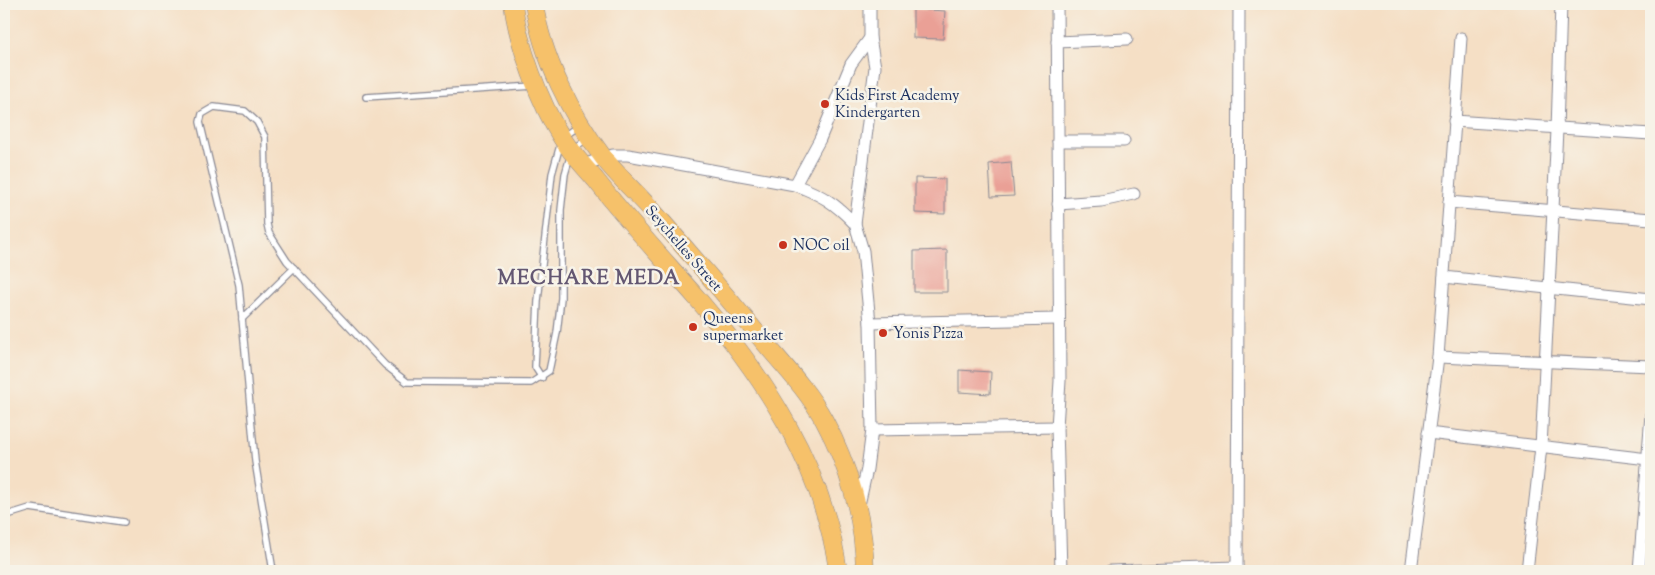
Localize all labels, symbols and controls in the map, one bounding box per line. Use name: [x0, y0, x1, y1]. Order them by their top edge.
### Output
place label: Kids First Academy Kindergarten: [835, 86, 960, 124]
marker: Kids First Academy Kindergarten: [819, 98, 831, 110]
street label: Seychelles Street: [639, 201, 726, 297]
place label: NOC oil: [793, 236, 850, 257]
marker: NOC oil: [777, 239, 789, 251]
district label: MECHARE MEDA: [498, 265, 680, 294]
place label: Queens supermarket: [703, 309, 783, 347]
marker: Queens supermarket: [687, 321, 699, 333]
place label: Yonis Pizza: [893, 324, 963, 345]
marker: Yonis Pizza: [877, 327, 889, 339]

